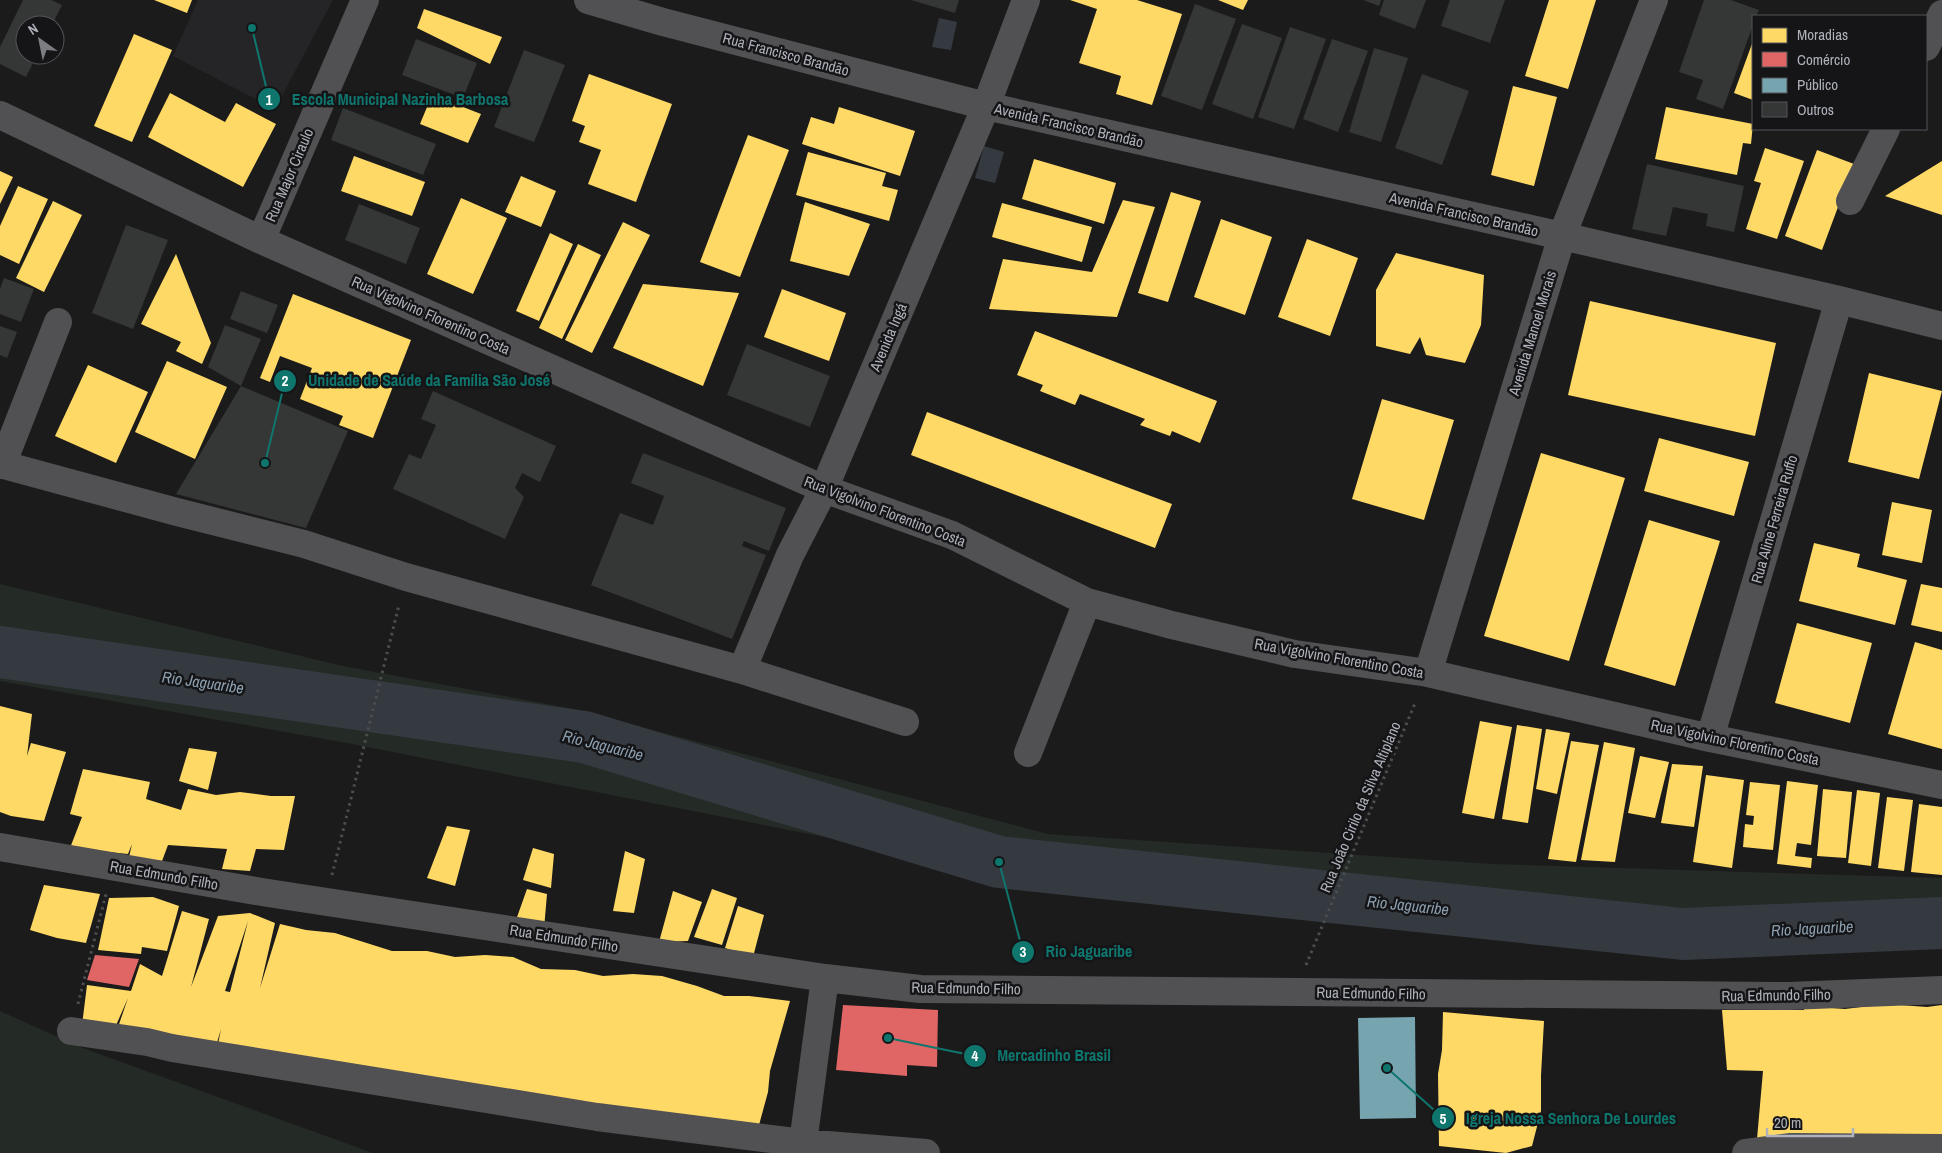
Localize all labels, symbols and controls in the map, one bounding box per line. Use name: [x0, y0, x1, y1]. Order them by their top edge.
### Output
north arrow: [15, 15, 65, 65]
legend: [1752, 15, 1927, 130]
text: N: [25, 19, 41, 39]
text: Moradias: [1797, 24, 1848, 45]
street label: Rua Francisco Brandão: [721, 27, 852, 81]
text: Comércio: [1797, 49, 1850, 70]
text: Público: [1797, 74, 1838, 95]
callout: Escola Municipal Nazinha Barbosa: [257, 84, 518, 115]
text: Escola Municipal Nazinha Barbosa: [292, 88, 509, 110]
text: 1: [266, 89, 273, 110]
street label: Avenida Francisco Brandão: [991, 97, 1146, 152]
text: Outros: [1797, 99, 1834, 120]
street label: Rua Major Ciraulo: [260, 125, 318, 225]
street label: Avenida Francisco Brandão: [1386, 186, 1541, 241]
street label: Avenida Manoel Morais: [1503, 268, 1561, 399]
street label: Rua Vigolvino Florentino Costa: [348, 271, 514, 360]
street label: Avenida Ingá: [864, 299, 912, 375]
callout: Unidade de Saúde da Família São José: [273, 365, 560, 396]
text: Unidade de Saúde da Família São José: [308, 369, 550, 391]
text: 2: [282, 370, 289, 391]
street label: Rua Aline Ferreira Ruffo: [1746, 452, 1802, 586]
street label: Rua Vigolvino Florentino Costa: [801, 470, 969, 552]
street label: Rua Vigolvino Florentino Costa: [1253, 633, 1425, 683]
water label: Rio Jaguaribe: [161, 665, 245, 699]
street label: Rua Vigolvino Florentino Costa: [1649, 714, 1821, 770]
street label: Rua João Cirilo da Silva Altiplano: [1314, 718, 1406, 896]
water label: Rio Jaguaribe: [560, 724, 646, 766]
street label: Rua Edmundo Filho: [108, 855, 220, 895]
water label: Rio Jaguaribe: [1366, 890, 1450, 920]
water label: Rio Jaguaribe: [1770, 915, 1854, 941]
street label: Rua Edmundo Filho: [508, 919, 620, 957]
callout: Rio Jaguaribe: [1010, 936, 1142, 967]
text: Rio Jaguaribe: [1046, 940, 1132, 962]
text: 3: [1020, 941, 1027, 962]
street label: Rua Edmundo Filho: [911, 977, 1021, 999]
street label: Rua Edmundo Filho: [1316, 982, 1426, 1004]
street label: Rua Edmundo Filho: [1721, 984, 1831, 1006]
callout: Mercadinho Brasil: [962, 1040, 1121, 1071]
text: Mercadinho Brasil: [997, 1044, 1111, 1066]
text: 4: [972, 1045, 979, 1066]
callout: Igreja Nossa Senhora De Lourdes: [1431, 1103, 1686, 1134]
scale bar: [1767, 1106, 1853, 1138]
text: Igreja Nossa Senhora De Lourdes: [1466, 1107, 1676, 1129]
text: 5: [1440, 1108, 1447, 1129]
text: 20 m: [1774, 1112, 1801, 1133]

